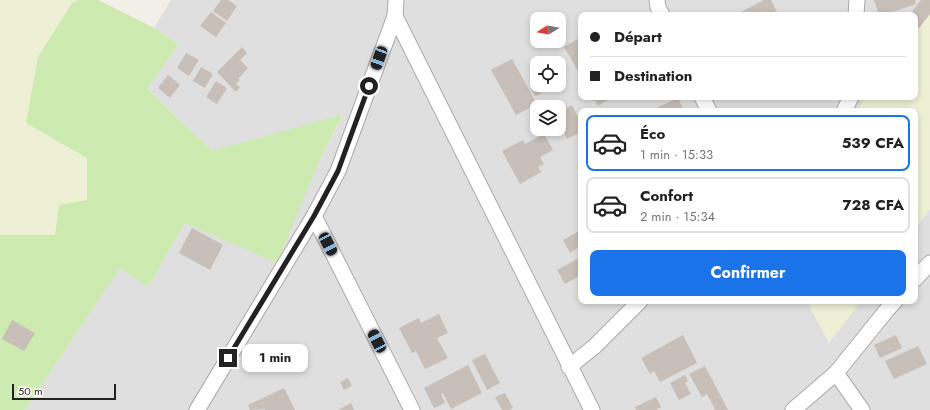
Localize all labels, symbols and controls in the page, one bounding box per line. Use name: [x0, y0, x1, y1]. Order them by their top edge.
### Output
north arrow: [530, 12, 566, 48]
map controls: [530, 12, 566, 136]
text: Départ: [614, 26, 662, 48]
car: [369, 45, 389, 71]
button: locate: [530, 56, 566, 92]
text: Destination: [614, 65, 692, 87]
route start: [360, 77, 378, 95]
button: layers: [530, 100, 566, 136]
text: Éco: [640, 123, 665, 145]
icon: car: [592, 125, 628, 161]
text: 539 CFA: [842, 132, 904, 154]
text: 1 min · 15:33: [640, 145, 713, 164]
text: Confort: [640, 185, 693, 207]
icon: car: [592, 187, 628, 223]
text: 728 CFA: [842, 194, 904, 216]
text: 2 min · 15:34: [640, 207, 715, 226]
car: [317, 231, 339, 257]
button: Confirmer: [590, 250, 906, 296]
car: [366, 328, 388, 354]
callout: 1 min: [242, 344, 308, 372]
text: 1 min: [259, 348, 291, 367]
route end: [219, 349, 237, 367]
scale bar: [12, 382, 116, 401]
text: 50 m: [18, 383, 43, 399]

